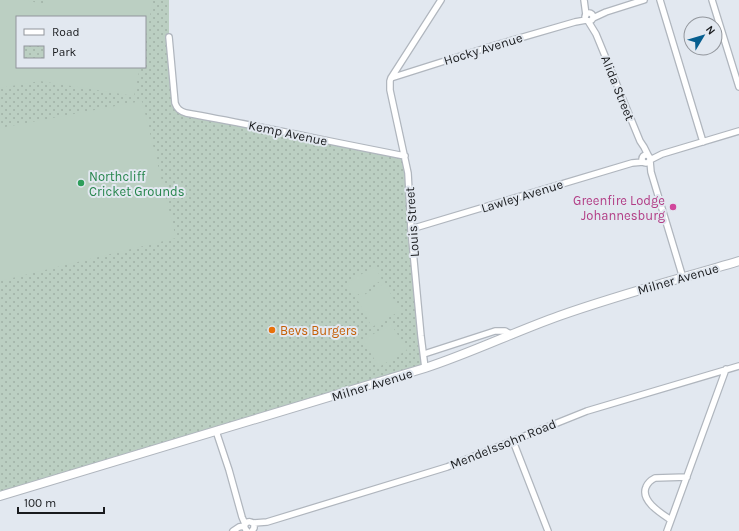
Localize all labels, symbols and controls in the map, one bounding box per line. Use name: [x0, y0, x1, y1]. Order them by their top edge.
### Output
legend: [16, 16, 146, 68]
north arrow: [683, 16, 723, 56]
text: N: [703, 23, 718, 37]
text: Road: [52, 25, 80, 39]
street label: Hocky Avenue: [442, 30, 524, 68]
text: Park: [52, 45, 77, 59]
street label: Alida Street: [598, 53, 638, 123]
street label: Kemp Avenue: [247, 117, 329, 149]
place label: Northcliff Cricket Grounds: [89, 169, 185, 199]
street label: Lawley Avenue: [479, 176, 565, 216]
marker: Northcliff Cricket Grounds: [76, 178, 86, 188]
street label: Louis Street: [402, 186, 422, 258]
place label: Greenfire Lodge Johannesburg: [573, 193, 666, 223]
marker: Greenfire Lodge Johannesburg: [668, 202, 678, 212]
street label: Milner Avenue: [636, 260, 721, 298]
place label: Bevs Burgers: [280, 323, 357, 338]
marker: Bevs Burgers: [267, 325, 277, 335]
street label: Milner Avenue: [330, 366, 414, 404]
street label: Mendelssohn Road: [448, 416, 558, 472]
scale bar: [18, 489, 104, 515]
text: 100 m: [24, 496, 56, 510]

